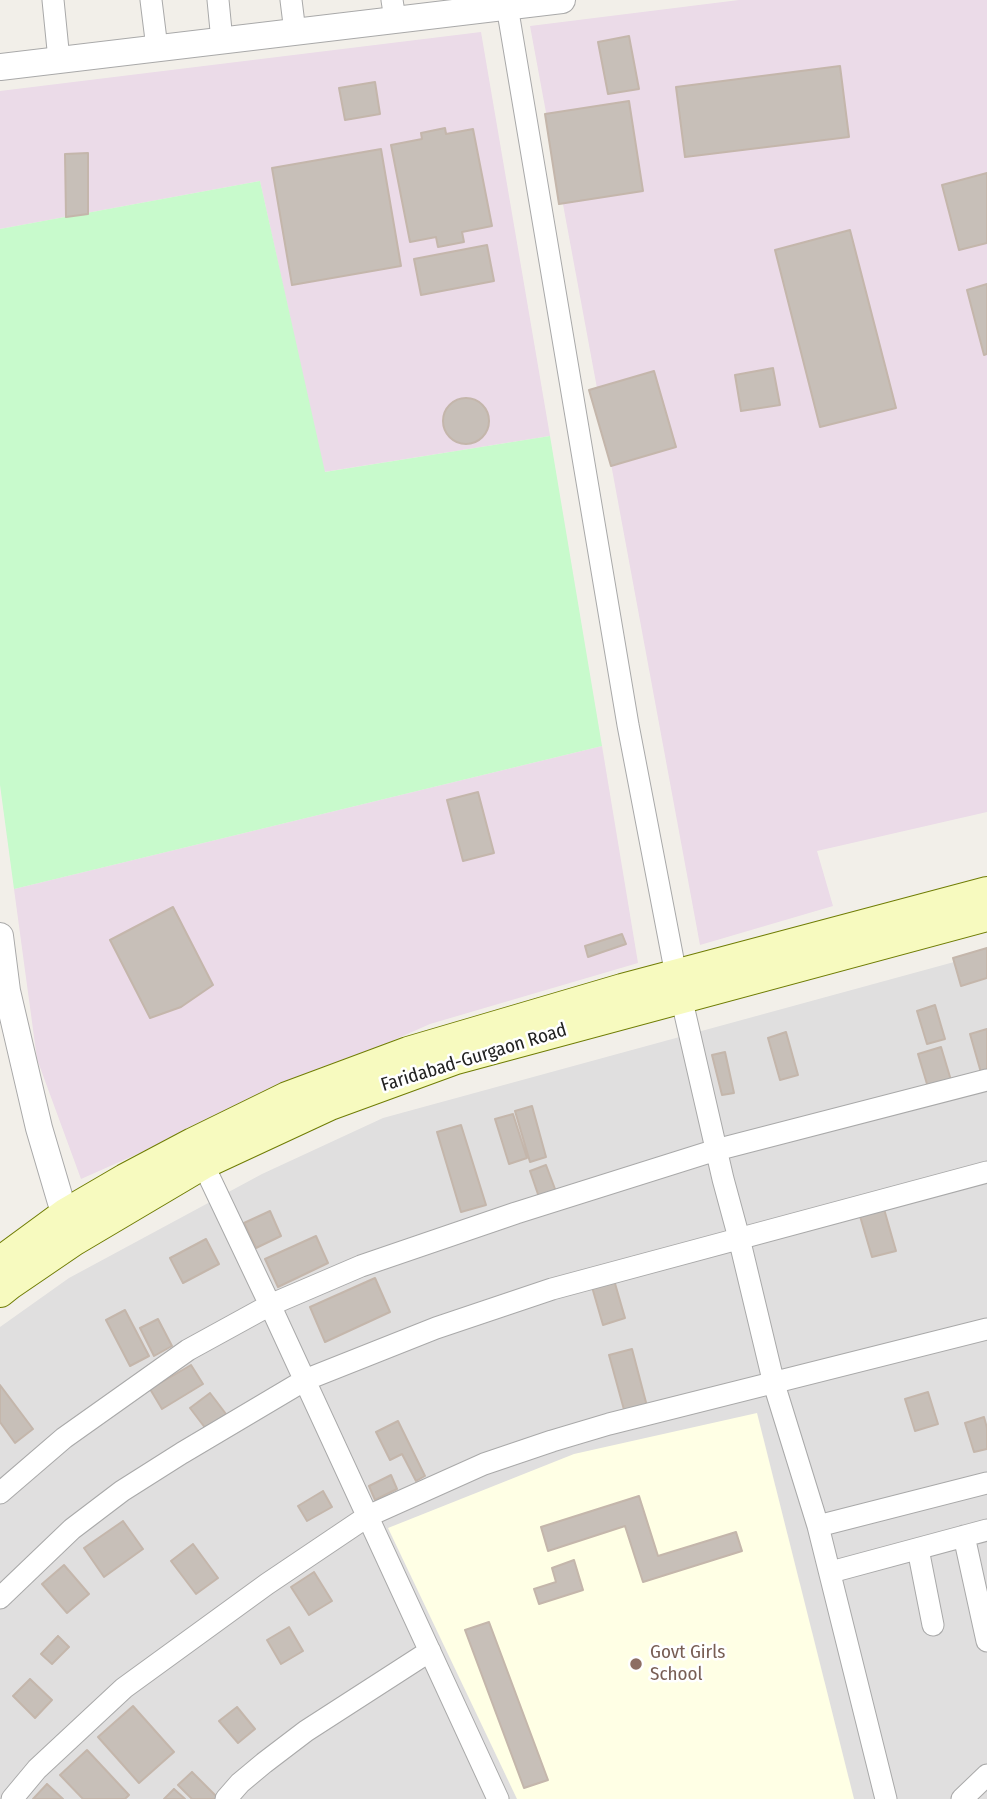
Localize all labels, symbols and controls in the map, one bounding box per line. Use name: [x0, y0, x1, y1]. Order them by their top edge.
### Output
street label: Faridabad-Gurgaon Road: [378, 1019, 570, 1097]
place label: Govt Girls School: [650, 1642, 725, 1686]
marker: Govt Girls School: [628, 1656, 644, 1672]

